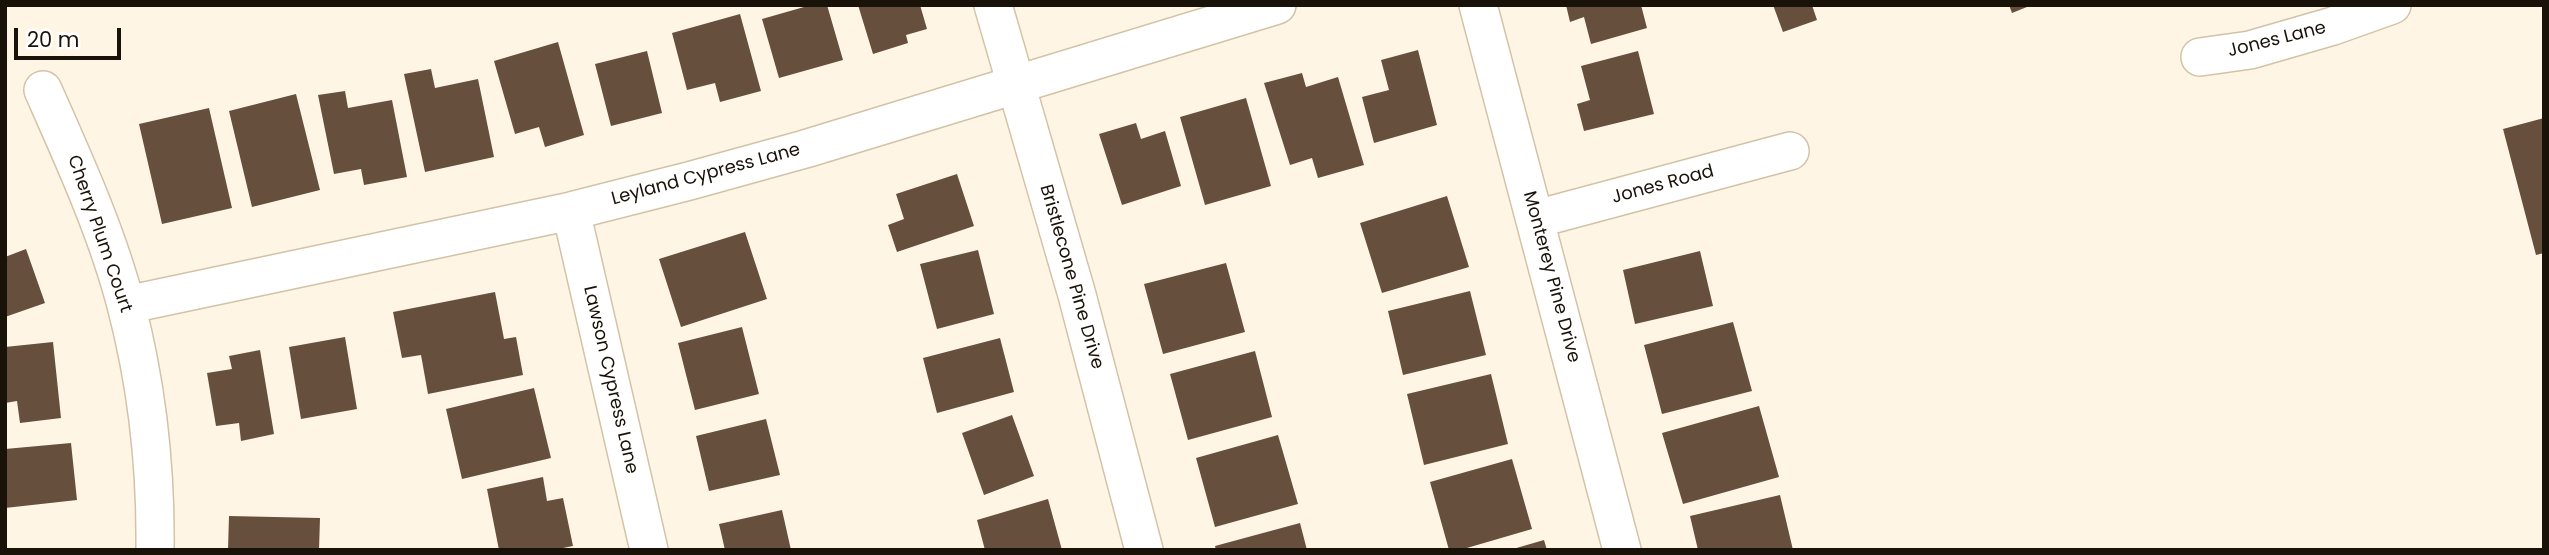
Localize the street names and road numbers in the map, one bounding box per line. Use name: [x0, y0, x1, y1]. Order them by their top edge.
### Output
street label: Jones Lane: [2226, 17, 2328, 63]
street label: Leyland Cypress Lane: [609, 139, 803, 211]
street label: Cherry Plum Court: [62, 153, 136, 315]
street label: Jones Road: [1610, 161, 1716, 209]
street label: Bristlecone Pine Drive: [1034, 182, 1108, 372]
street label: Monterey Pine Drive: [1518, 189, 1584, 365]
street label: Lawson Cypress Lane: [578, 284, 642, 476]

